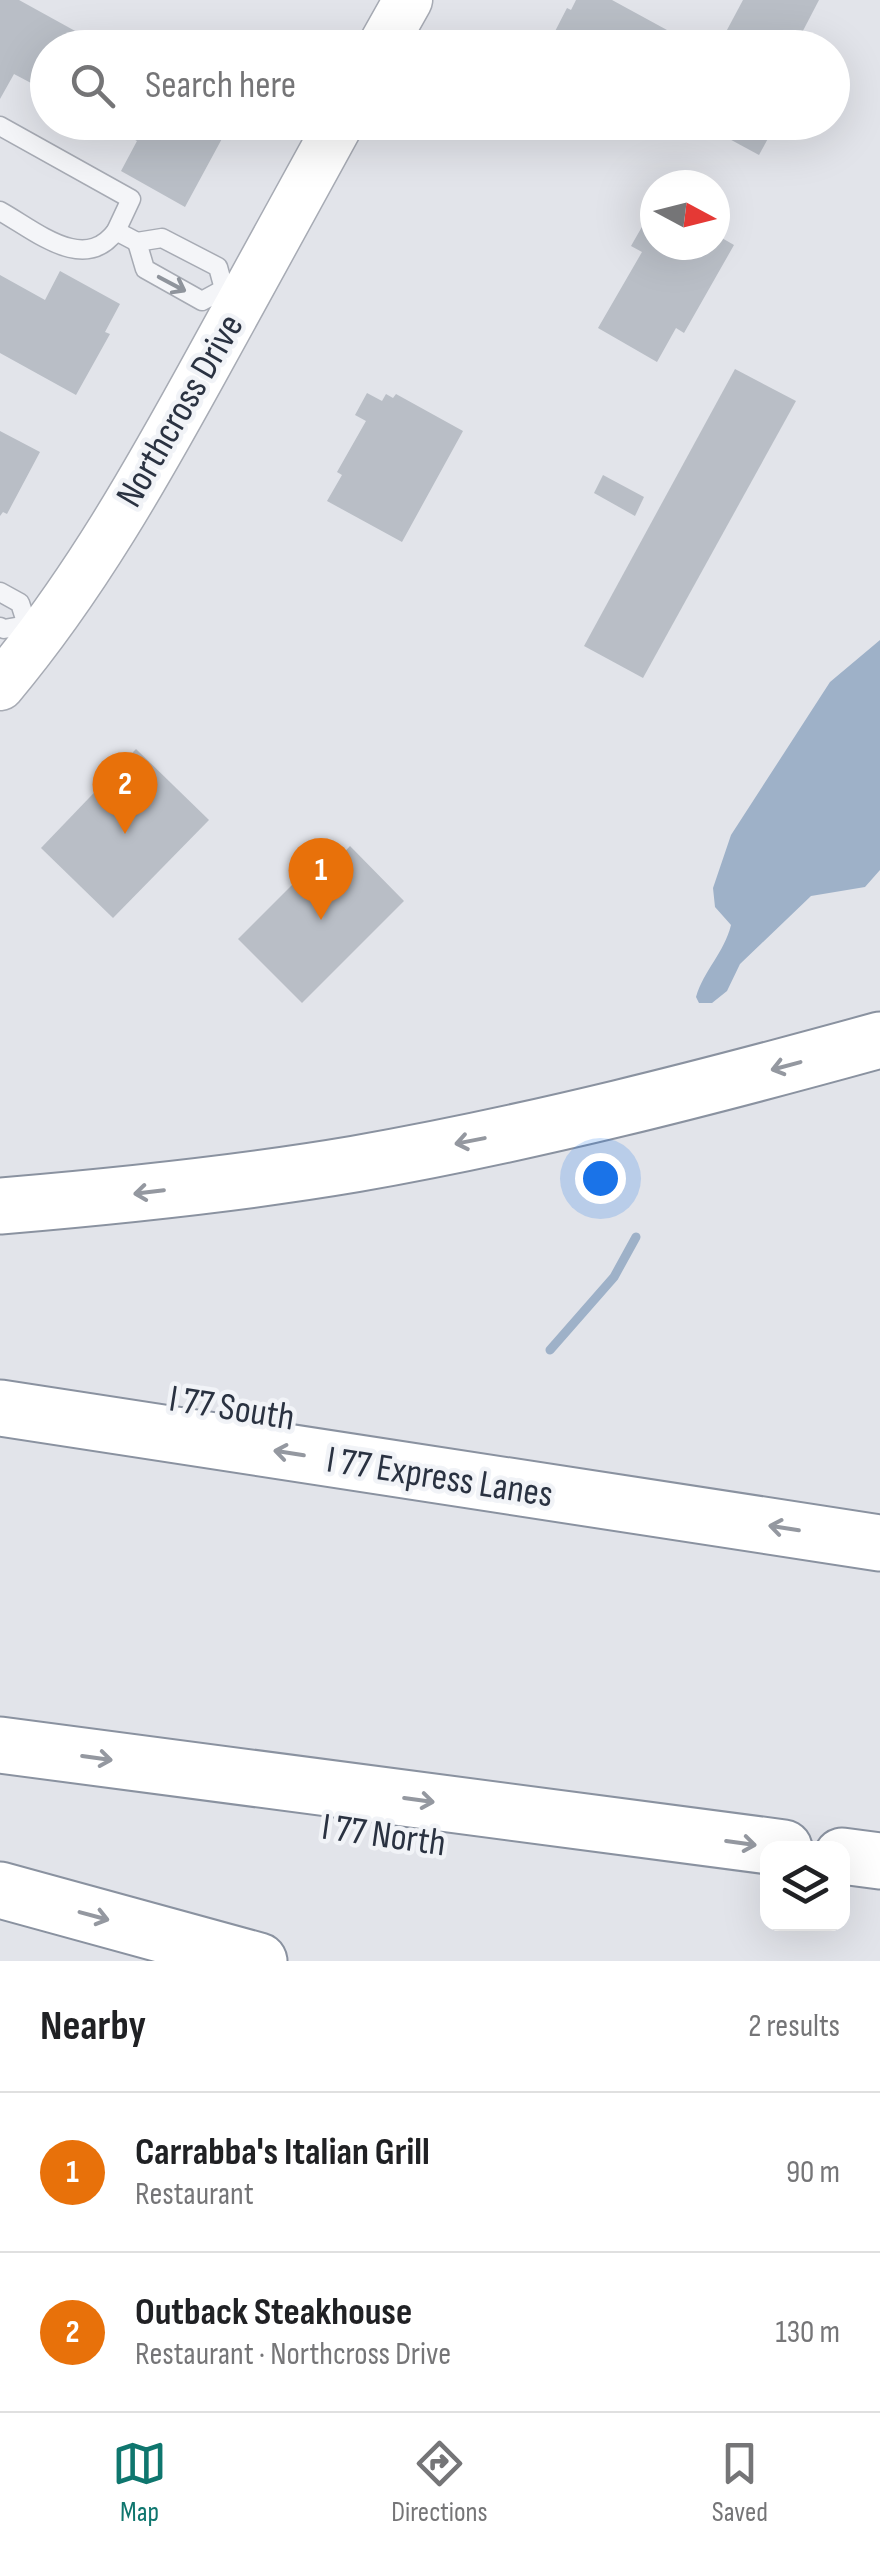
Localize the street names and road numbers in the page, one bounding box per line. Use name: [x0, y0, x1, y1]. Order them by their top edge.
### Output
street label: Northcross Drive: [107, 307, 253, 515]
street label: I 77 South: [166, 1376, 298, 1441]
street label: I 77 Express Lanes: [324, 1437, 556, 1518]
street label: I 77 North: [319, 1805, 449, 1866]

